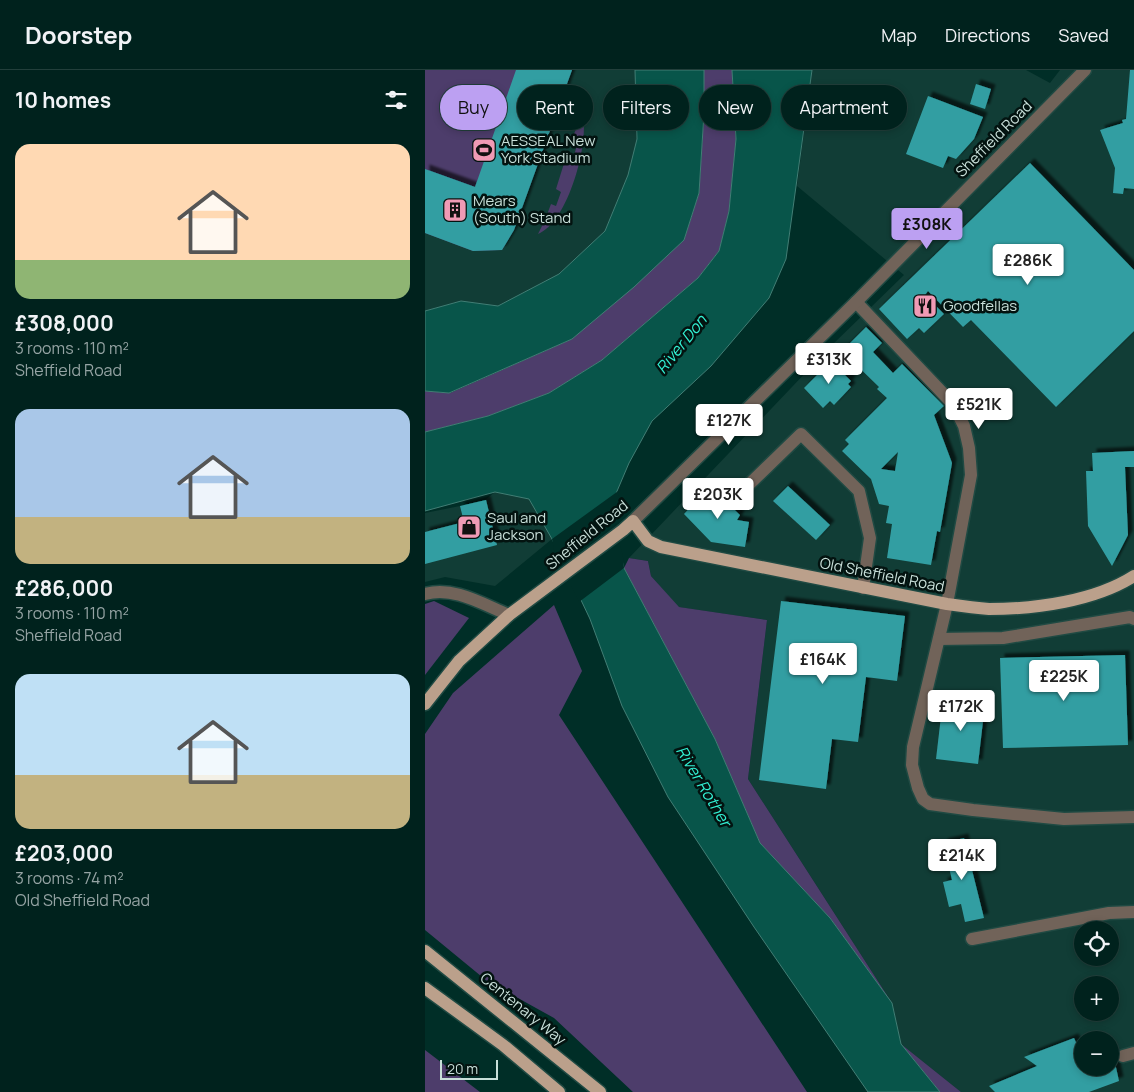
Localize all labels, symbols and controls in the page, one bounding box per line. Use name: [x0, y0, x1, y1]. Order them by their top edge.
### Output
text: Doorstep: [25, 18, 132, 51]
text: Map: [881, 23, 917, 47]
text: Directions: [945, 23, 1030, 47]
text: Saved: [1058, 23, 1109, 47]
chip: Buy: [440, 85, 507, 130]
chip: Rent: [517, 85, 593, 130]
chip: Filters: [603, 85, 689, 130]
chip: New: [699, 85, 771, 130]
chip: Apartment: [781, 85, 907, 130]
text: 10 homes: [15, 86, 111, 114]
icon: filters: [382, 86, 410, 114]
street label: Sheffield Road: [951, 96, 1037, 182]
place label: AESSEAL New York Stadium: [501, 130, 596, 168]
sports icon: AESSEAL New York Stadium: [471, 137, 497, 163]
icon: home: [168, 177, 258, 267]
place label: Mears (South) Stand: [473, 190, 571, 228]
building icon: Mears (South) Stand: [442, 197, 468, 223]
pin: £308K: [892, 208, 962, 250]
text: £308K: [902, 213, 952, 235]
pin: £286K: [993, 244, 1063, 286]
text: £286K: [1004, 249, 1052, 271]
restaurant icon: Goodfellas: [912, 293, 938, 319]
place label: Goodfellas: [943, 295, 1017, 316]
text: £308,000: [15, 309, 114, 337]
water label: River Don: [651, 310, 712, 378]
text: 3 rooms · 110 m²: [15, 337, 129, 359]
pin: £313K: [794, 342, 864, 385]
text: £313K: [806, 348, 852, 370]
text: Sheffield Road: [15, 359, 122, 381]
pin: £521K: [944, 388, 1014, 430]
text: £521K: [957, 393, 1002, 415]
pin: £127K: [694, 404, 764, 446]
text: £127K: [707, 409, 751, 431]
icon: home: [168, 442, 258, 532]
pin: £203K: [683, 478, 753, 520]
text: £203K: [694, 483, 742, 505]
street label: Sheffield Road: [541, 495, 632, 574]
place label: Saul and Jackson: [487, 507, 546, 545]
shop icon: Saul and Jackson: [456, 514, 482, 540]
street label: Old Sheffield Road: [818, 552, 946, 597]
text: £286,000: [15, 574, 113, 602]
text: 3 rooms · 110 m²: [15, 602, 129, 624]
text: Sheffield Road: [15, 624, 122, 646]
pin: £164K: [788, 642, 858, 685]
text: £164K: [800, 648, 846, 670]
pin: £225K: [1029, 660, 1099, 702]
text: £225K: [1040, 665, 1088, 687]
pin: £172K: [926, 690, 996, 732]
text: £172K: [939, 695, 983, 717]
icon: home: [168, 707, 258, 797]
water label: River Rother: [671, 742, 738, 832]
pin: £214K: [927, 838, 997, 881]
text: £203,000: [15, 839, 113, 867]
text: £214K: [939, 844, 985, 866]
text: 3 rooms · 74 m²: [15, 867, 124, 889]
text: Old Sheffield Road: [15, 889, 150, 911]
map controls: [1074, 921, 1119, 1076]
button: locate: [1074, 921, 1119, 966]
street label: Centenary Way: [476, 967, 571, 1050]
button: +: [1074, 976, 1119, 1021]
button: −: [1074, 1031, 1119, 1076]
scale bar: [440, 1057, 497, 1080]
text: 20 m: [447, 1059, 478, 1078]

